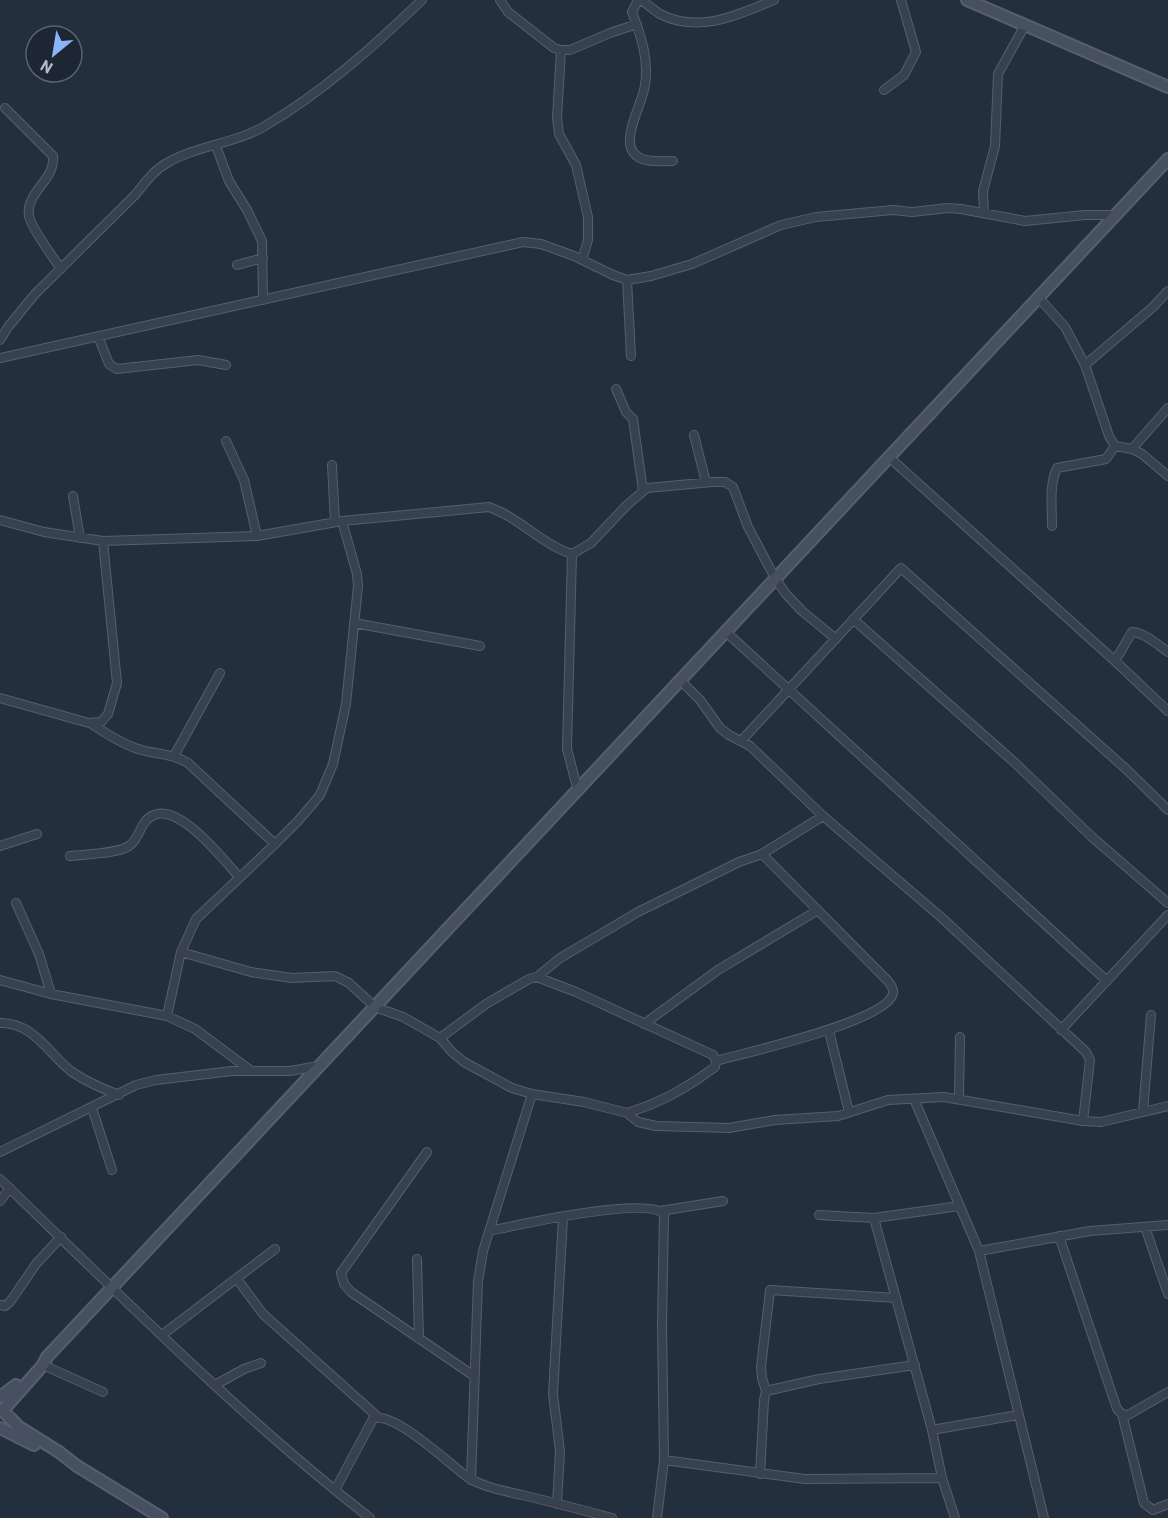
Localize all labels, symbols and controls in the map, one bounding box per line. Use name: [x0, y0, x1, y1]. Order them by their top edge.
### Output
north arrow: [24, 24, 84, 84]
text: N: [37, 57, 56, 78]

